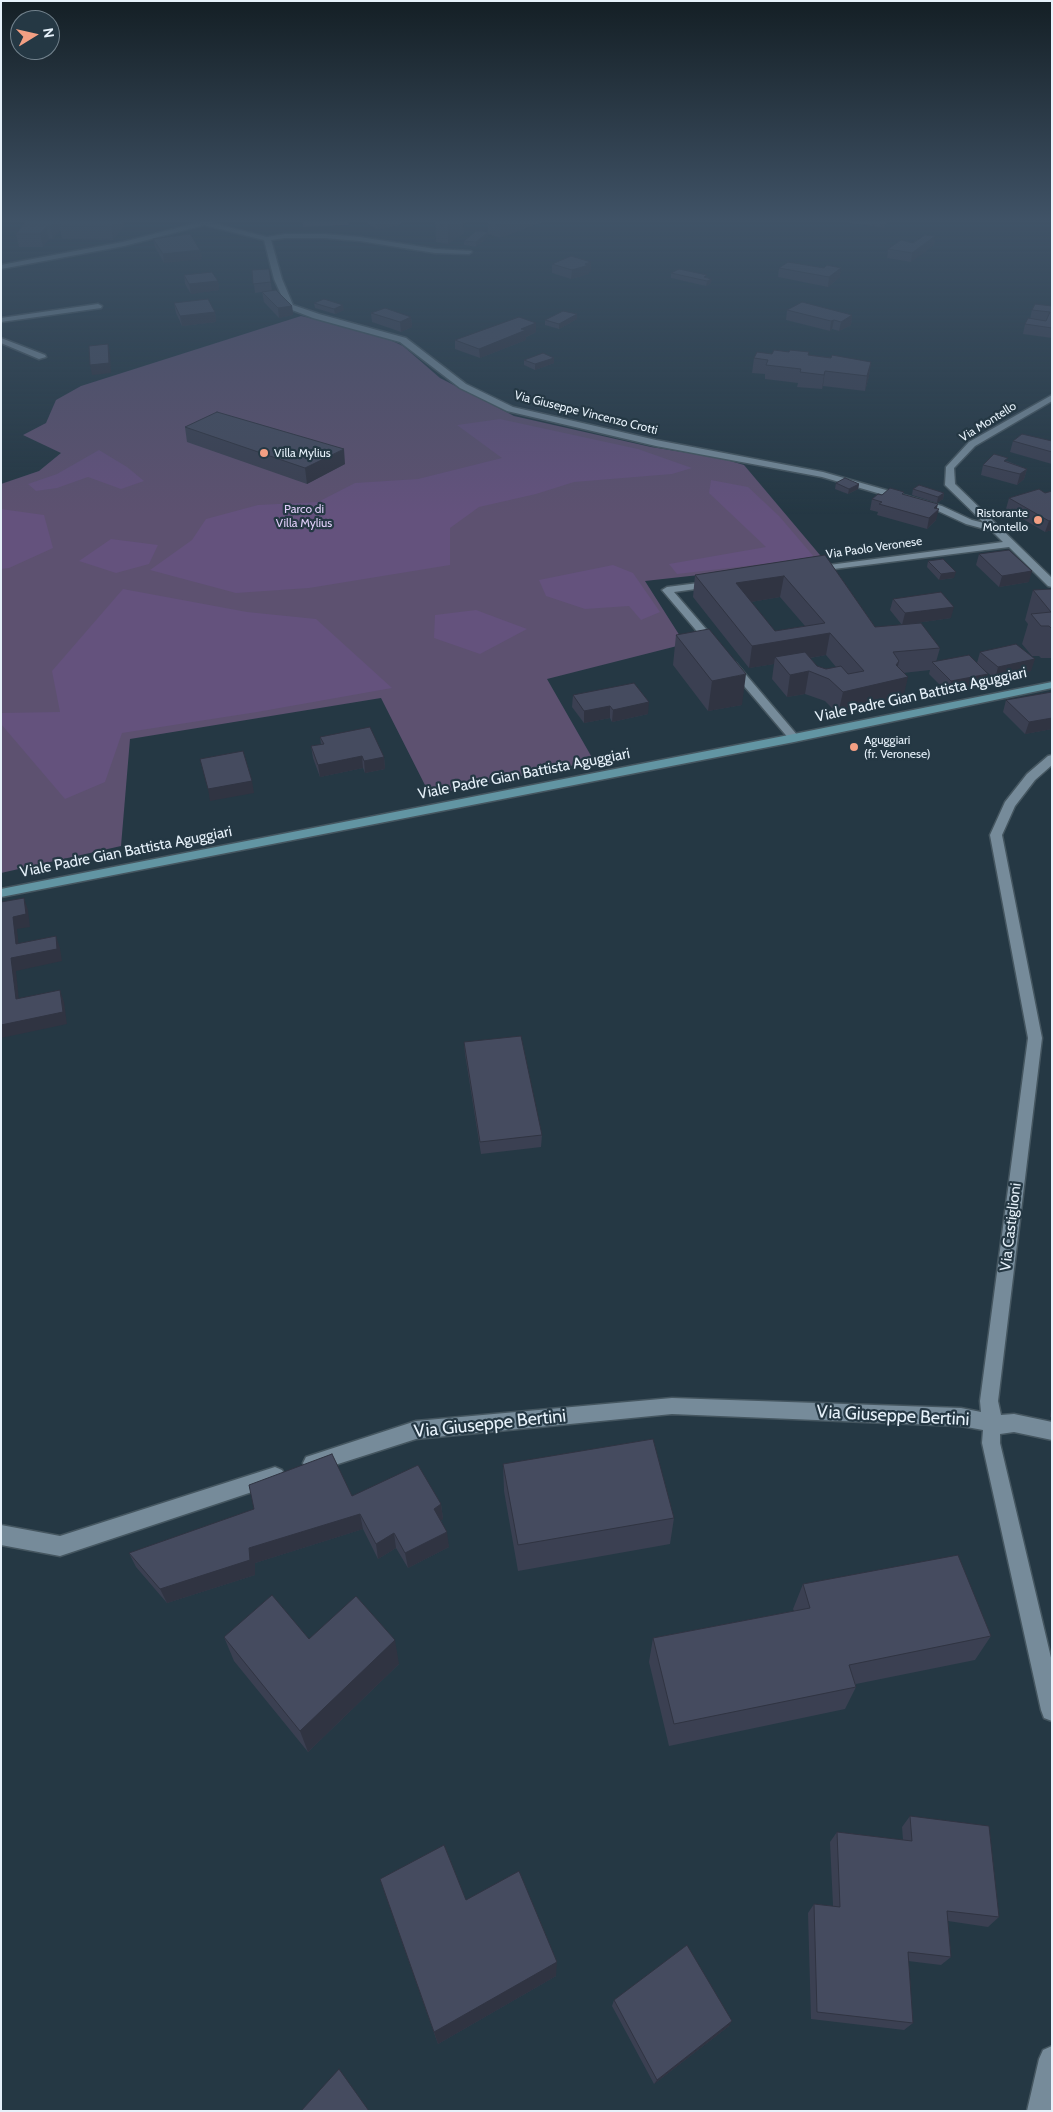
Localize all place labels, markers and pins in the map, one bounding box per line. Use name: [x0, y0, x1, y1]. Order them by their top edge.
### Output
place label: Villa Mylius: [274, 446, 331, 460]
marker: Villa Mylius: [258, 447, 270, 459]
place label: Ristorante Montello: [977, 506, 1028, 534]
marker: Ristorante Montello: [1032, 514, 1044, 526]
place label: Aguggiari (fr. Veronese): [864, 733, 931, 761]
marker: Aguggiari (fr. Veronese): [848, 741, 860, 753]

